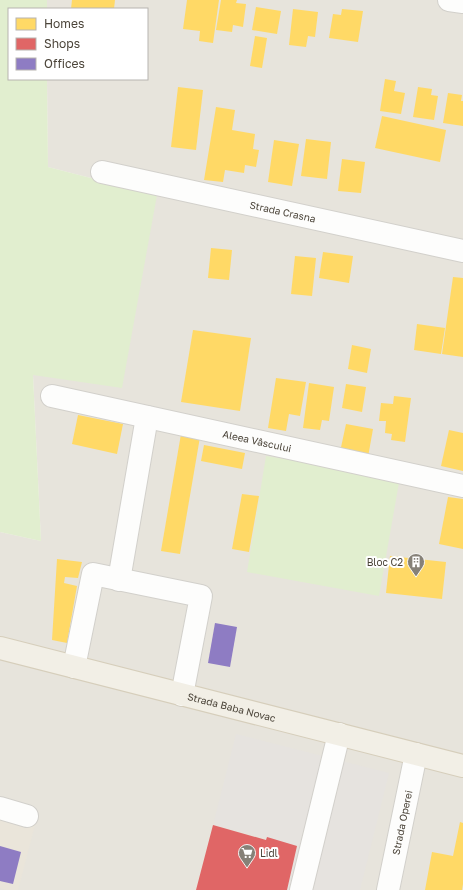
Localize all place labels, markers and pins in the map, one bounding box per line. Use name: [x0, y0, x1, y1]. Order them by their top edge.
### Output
building icon: Bloc C2: [406, 552, 426, 577]
place label: Bloc C2: [367, 556, 403, 568]
supermarket icon: Lidl: [237, 843, 257, 868]
place label: Lidl: [260, 847, 278, 859]

